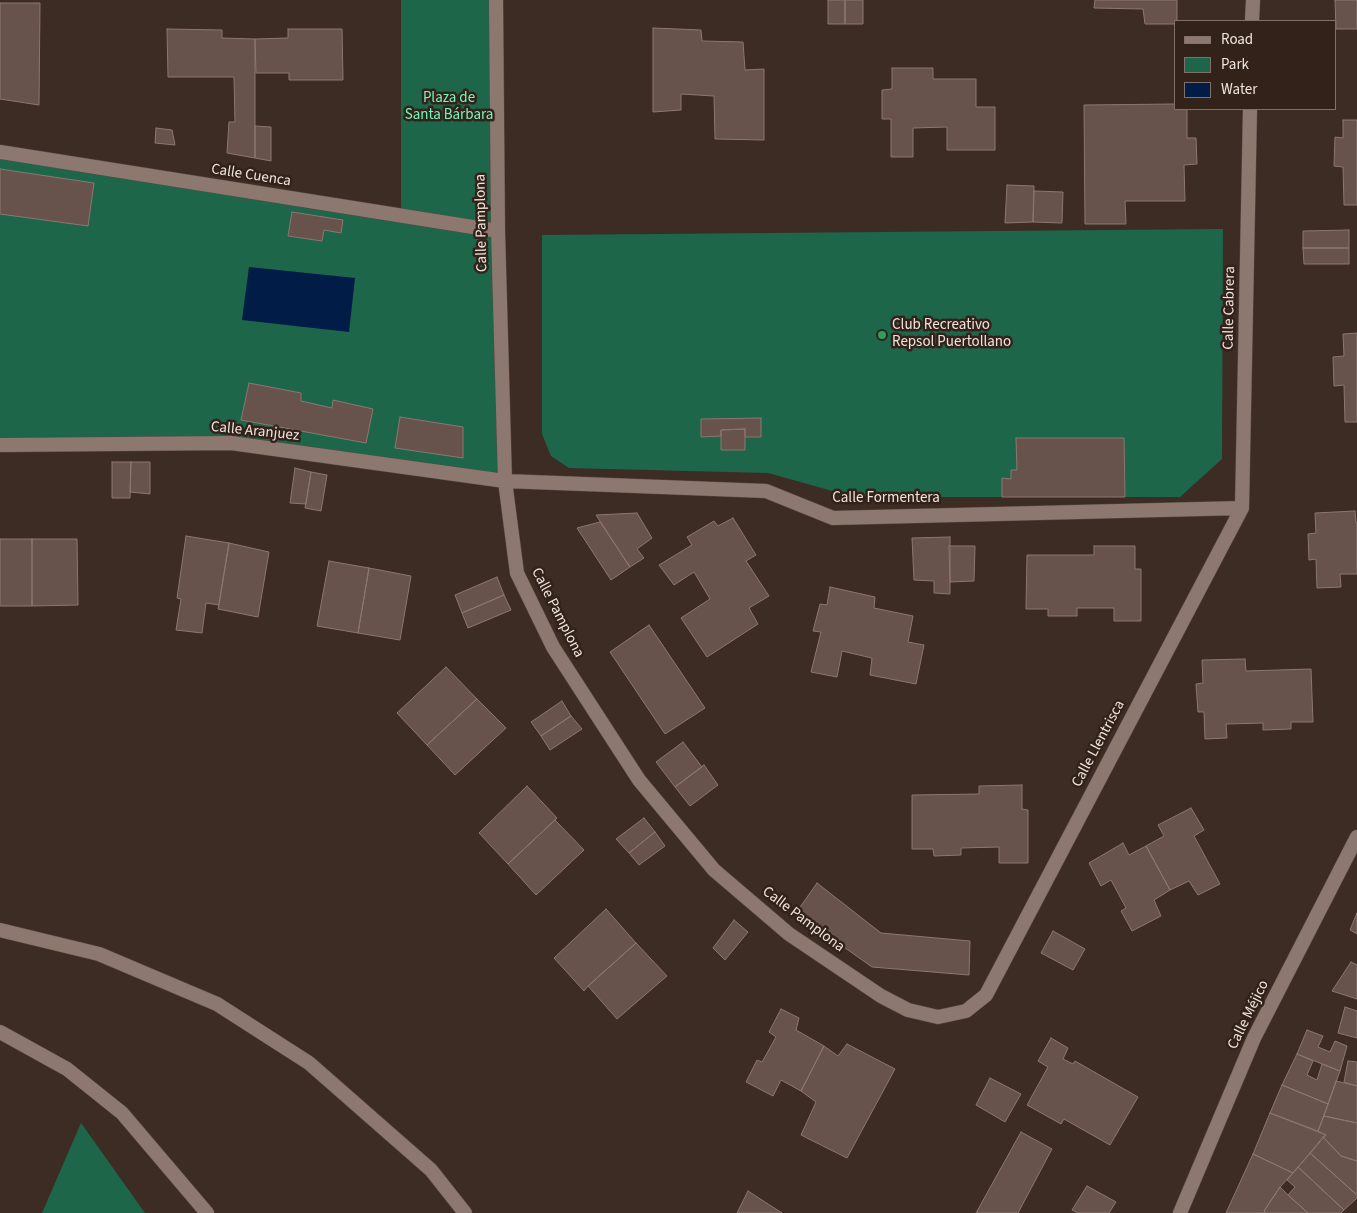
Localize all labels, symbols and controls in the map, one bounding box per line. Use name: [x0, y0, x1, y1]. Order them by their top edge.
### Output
legend: [1174, 20, 1337, 110]
text: Road: [1221, 29, 1253, 50]
text: Park: [1221, 54, 1249, 75]
text: Water: [1221, 79, 1257, 100]
park label: Plaza de Santa Bárbara: [405, 90, 493, 125]
street label: Calle Cuenca: [210, 161, 292, 191]
street label: Calle Pamplona: [472, 174, 492, 272]
street label: Calle Cabrera: [1220, 266, 1240, 350]
place label: Club Recreativo Repsol Puertollano: [892, 317, 1011, 352]
marker: Club Recreativo Repsol Puertollano: [876, 329, 888, 341]
street label: Calle Aranjuez: [210, 418, 300, 446]
street label: Calle Formentera: [832, 490, 940, 508]
street label: Calle Pamplona: [527, 565, 587, 661]
street label: Calle Llentrisca: [1069, 698, 1129, 790]
street label: Calle Pamplona: [758, 883, 848, 957]
street label: Calle Méjico: [1225, 978, 1273, 1052]

